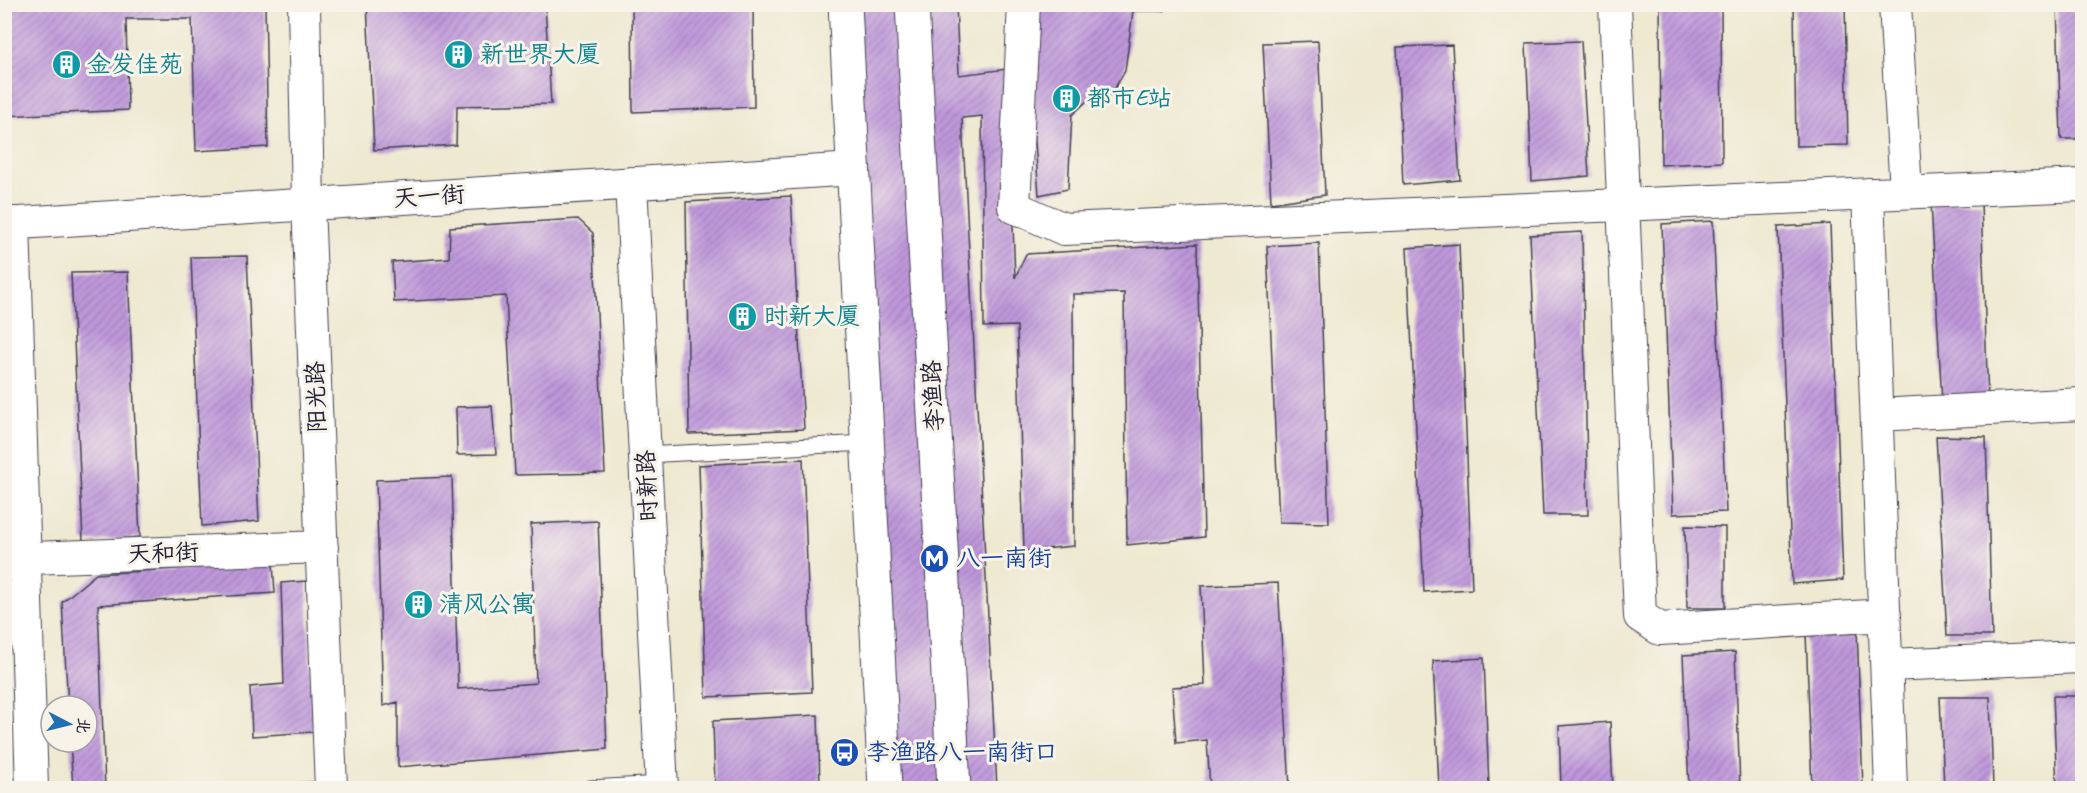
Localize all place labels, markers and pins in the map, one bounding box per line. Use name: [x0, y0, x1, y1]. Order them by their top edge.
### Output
building icon: 新世界大厦: [443, 38, 475, 70]
place label: 新世界大厦: [480, 39, 600, 69]
building icon: 金发佳苑: [50, 48, 82, 80]
place label: 金发佳苑: [87, 49, 183, 79]
building icon: 都市E站: [1050, 82, 1082, 114]
place label: 都市E站: [1087, 83, 1172, 113]
building icon: 时新大厦: [727, 300, 759, 332]
place label: 时新大厦: [764, 301, 860, 331]
metro station icon: 八一南街: [919, 542, 951, 574]
place label: 八一南街: [956, 543, 1052, 573]
building icon: 清风公寓: [402, 588, 434, 620]
place label: 清风公寓: [439, 589, 535, 619]
bus stop icon: 李渔路八一南街口: [829, 736, 861, 768]
place label: 李渔路八一南街口: [866, 737, 1058, 767]

